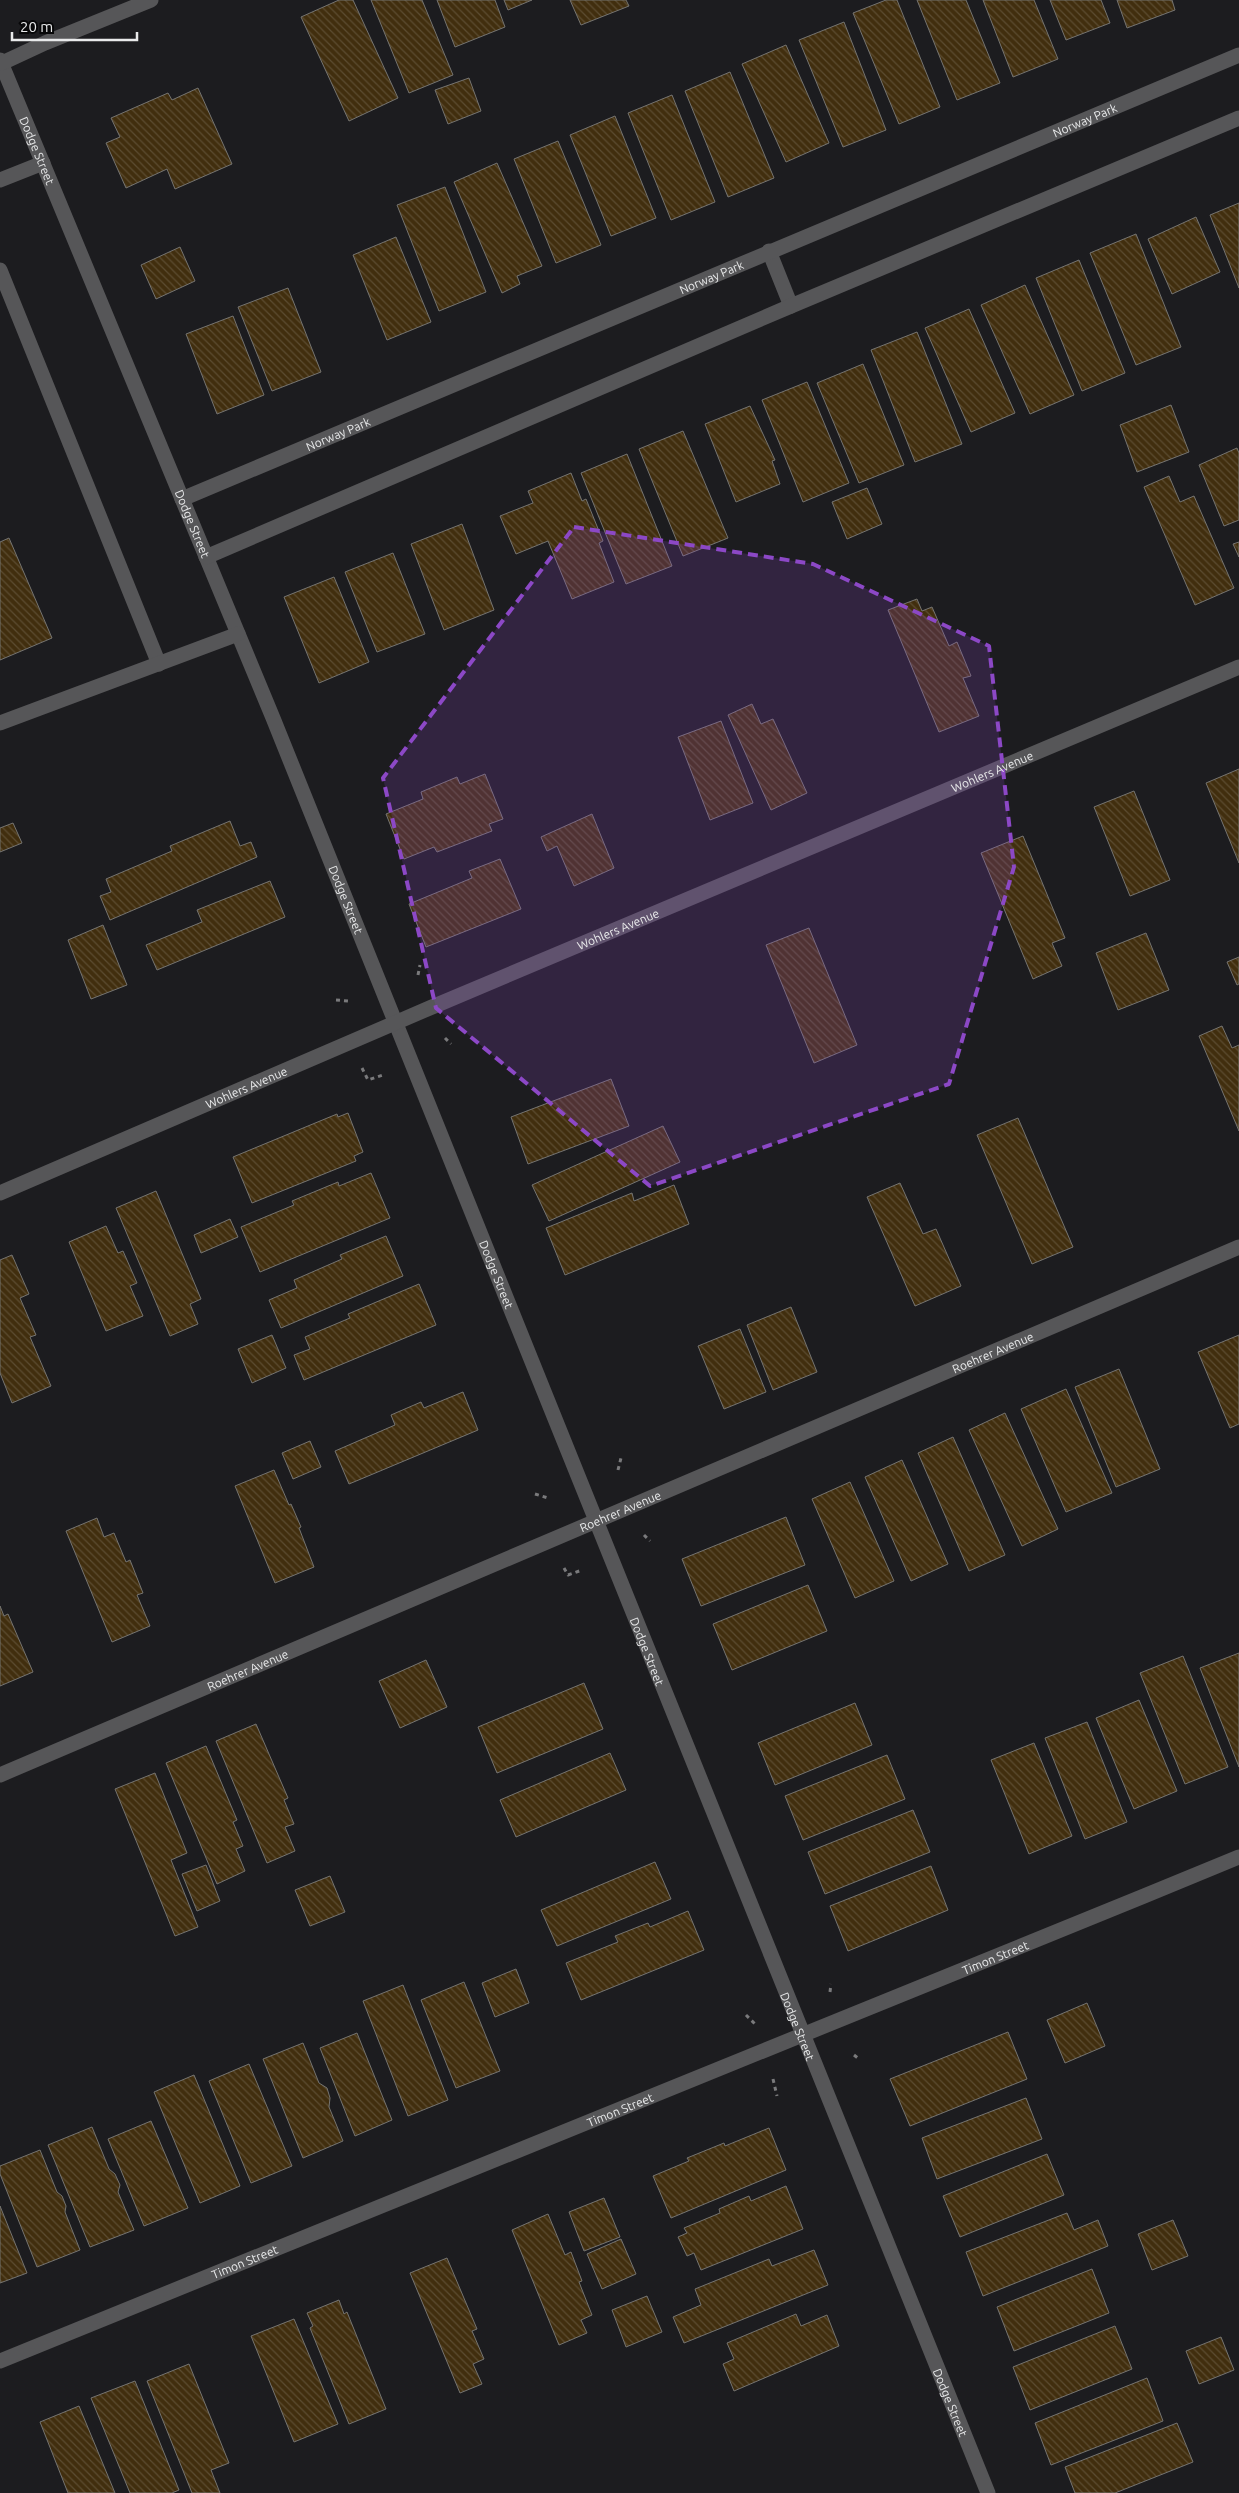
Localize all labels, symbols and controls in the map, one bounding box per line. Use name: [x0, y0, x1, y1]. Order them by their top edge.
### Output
scale bar: [12, 10, 138, 42]
text: 20 m: [20, 18, 53, 35]
street label: Norway Park: [1051, 101, 1119, 139]
street label: Dodge Street: [18, 115, 58, 187]
street label: Norway Park: [677, 257, 745, 296]
street label: Norway Park: [304, 414, 372, 453]
street label: Dodge Street: [173, 488, 213, 560]
street label: Wohlers Avenue: [949, 748, 1035, 794]
street label: Dodge Street: [327, 863, 366, 936]
street label: Wohlers Avenue: [575, 906, 661, 952]
street label: Wohlers Avenue: [203, 1064, 289, 1110]
street label: Dodge Street: [477, 1238, 516, 1311]
street label: Roehrer Avenue: [950, 1329, 1035, 1375]
street label: Roehrer Avenue: [578, 1488, 663, 1534]
street label: Dodge Street: [628, 1615, 667, 1688]
street label: Roehrer Avenue: [205, 1647, 290, 1693]
street label: Timon Street: [960, 1938, 1030, 1976]
street label: Dodge Street: [778, 1990, 818, 2062]
street label: Timon Street: [585, 2090, 655, 2129]
street label: Timon Street: [209, 2242, 280, 2281]
street label: Dodge Street: [931, 2366, 971, 2439]

